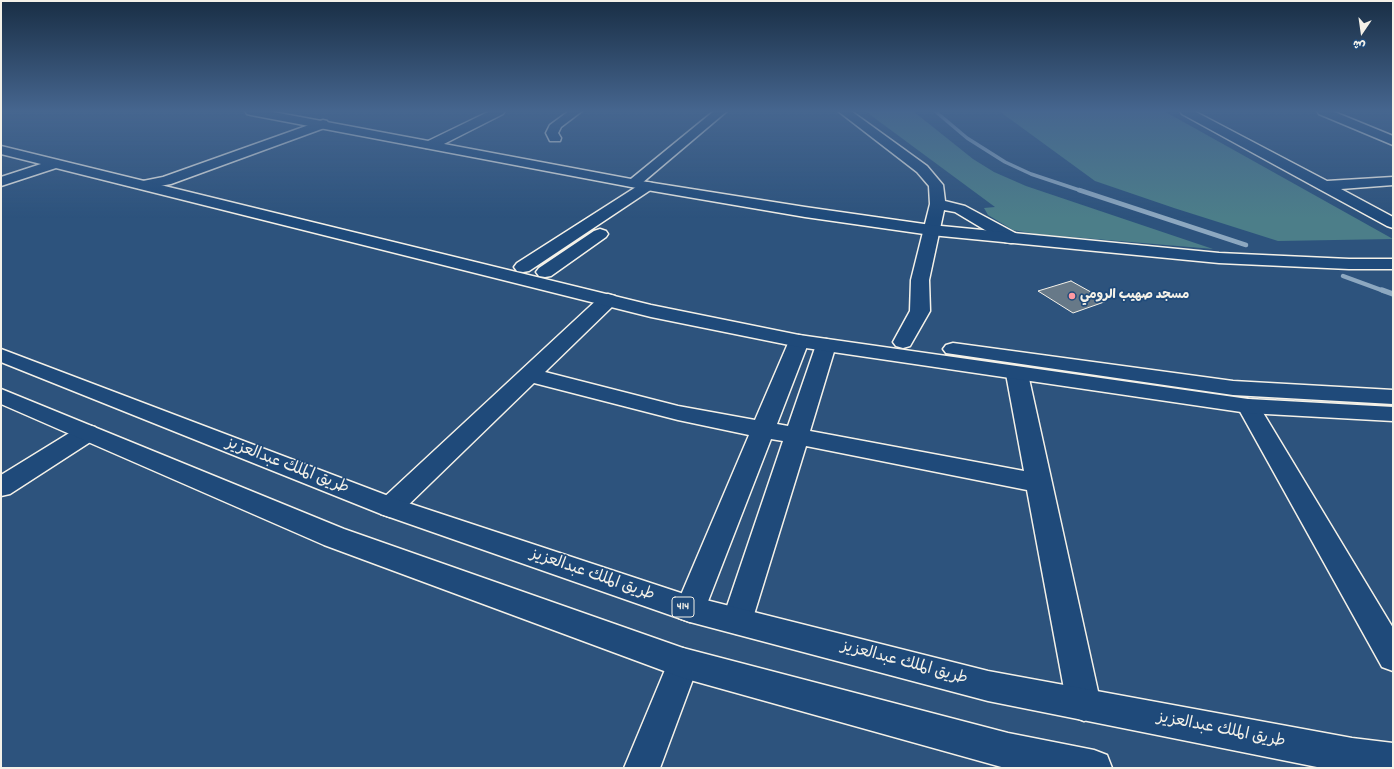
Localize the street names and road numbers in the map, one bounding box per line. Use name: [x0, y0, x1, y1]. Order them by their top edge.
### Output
street label: طريق الملك عبدالعزيز: [223, 435, 351, 499]
street label: طريق الملك عبدالعزيز: [527, 546, 657, 606]
road number: 414: [672, 597, 694, 617]
street label: طريق الملك عبدالعزيز: [838, 638, 970, 690]
street label: طريق الملك عبدالعزيز: [1155, 709, 1287, 753]

